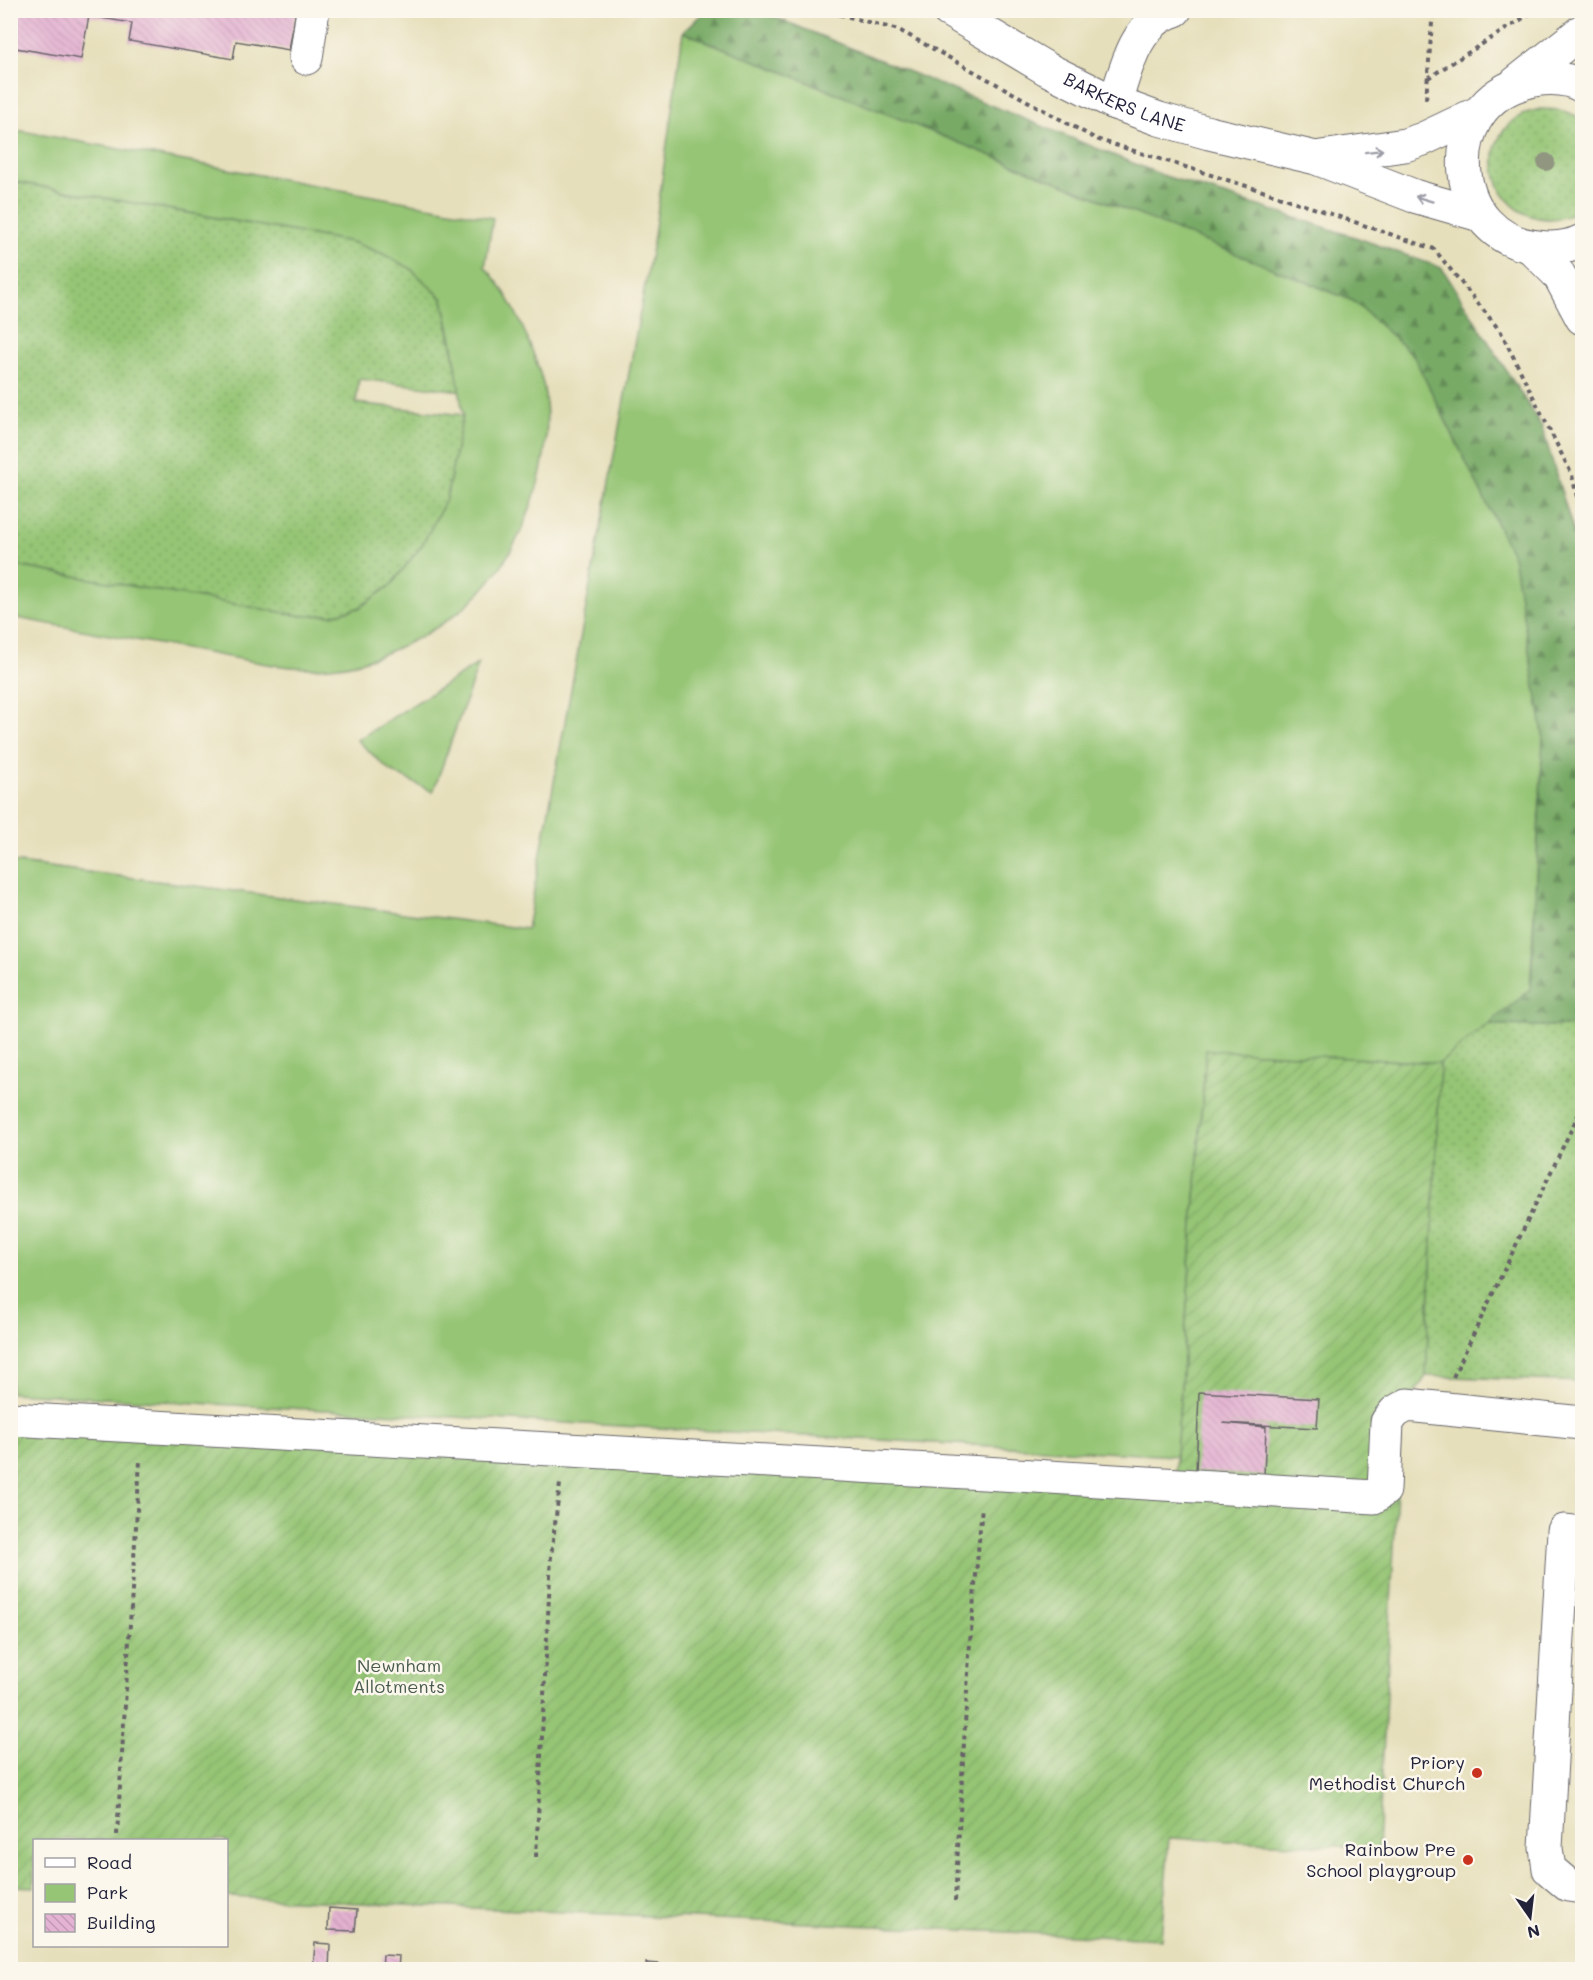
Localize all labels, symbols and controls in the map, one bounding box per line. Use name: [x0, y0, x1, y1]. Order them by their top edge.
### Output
street label: BARKERS LANE: [1060, 66, 1188, 137]
one-way arrow: [1364, 145, 1383, 156]
one-way arrow: [1415, 193, 1434, 204]
park label: Newnham Allotments: [353, 1653, 445, 1698]
place label: Priory Methodist Church: [1309, 1750, 1465, 1795]
marker: Priory Methodist Church: [1470, 1766, 1484, 1780]
place label: Rainbow Pre School playgroup: [1306, 1837, 1456, 1882]
legend: [33, 1839, 228, 1947]
text: Road: [87, 1850, 132, 1874]
marker: Rainbow Pre School playgroup: [1461, 1853, 1475, 1867]
text: Park: [87, 1880, 128, 1904]
north arrow: [1500, 1887, 1560, 1947]
text: Building: [87, 1910, 155, 1934]
text: N: [1525, 1920, 1542, 1944]

